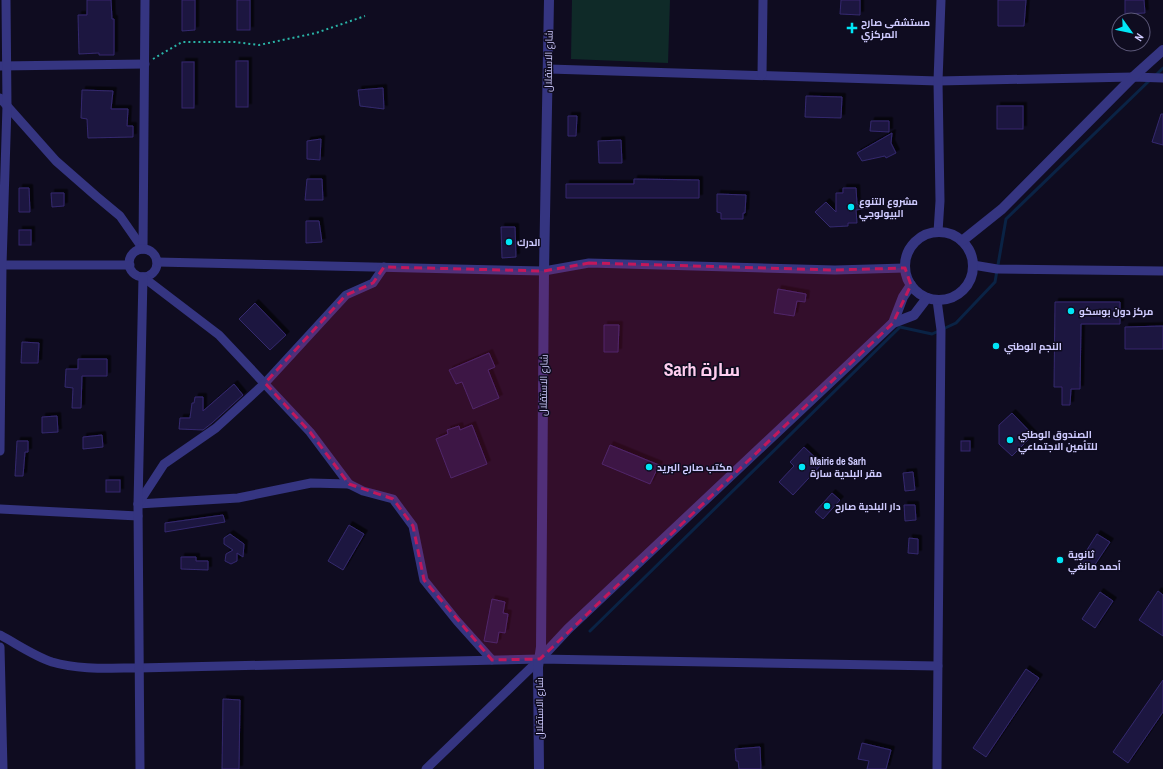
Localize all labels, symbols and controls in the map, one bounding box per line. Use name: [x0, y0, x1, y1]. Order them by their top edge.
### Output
north arrow: [1111, 12, 1151, 52]
place label: مستشفى صارح المركزي: [861, 16, 930, 43]
marker: مستشفى صارح المركزي: [846, 22, 858, 34]
street label: شارع الاستقلال: [541, 30, 556, 92]
text: N: [1132, 31, 1147, 44]
place label: مشروع التنوع البيولوجي: [859, 195, 918, 222]
marker: مشروع التنوع البيولوجي: [846, 202, 856, 212]
place label: الدرك: [517, 236, 541, 249]
marker: الدرك: [504, 237, 514, 247]
place label: مركز دون بوسكو: [1079, 305, 1153, 318]
marker: مركز دون بوسكو: [1066, 306, 1076, 316]
place label: النجم الوطني: [1004, 340, 1062, 355]
marker: النجم الوطني: [991, 341, 1001, 351]
street label: شارع الاستقلال: [536, 354, 551, 416]
district label: Sarh سارة: [664, 357, 740, 382]
place label: الصندوق الوطني للتأمين الاجتماعي: [1018, 428, 1098, 455]
marker: الصندوق الوطني للتأمين الاجتماعي: [1005, 435, 1015, 445]
place label: Mairie de Sarh مقر البلدية سارة: [810, 455, 882, 480]
place label: مكتب صارح البريد: [657, 461, 732, 475]
marker: مكتب صارح البريد: [644, 462, 654, 472]
marker: Mairie de Sarh مقر البلدية سارة: [797, 462, 807, 472]
place label: دار البلدية صارح: [835, 500, 901, 514]
marker: دار البلدية صارح: [822, 501, 832, 511]
place label: ثانوية أحمد مانغي: [1068, 548, 1121, 575]
marker: ثانوية أحمد مانغي: [1055, 555, 1065, 565]
street label: شارع الاستقلال: [533, 677, 546, 739]

